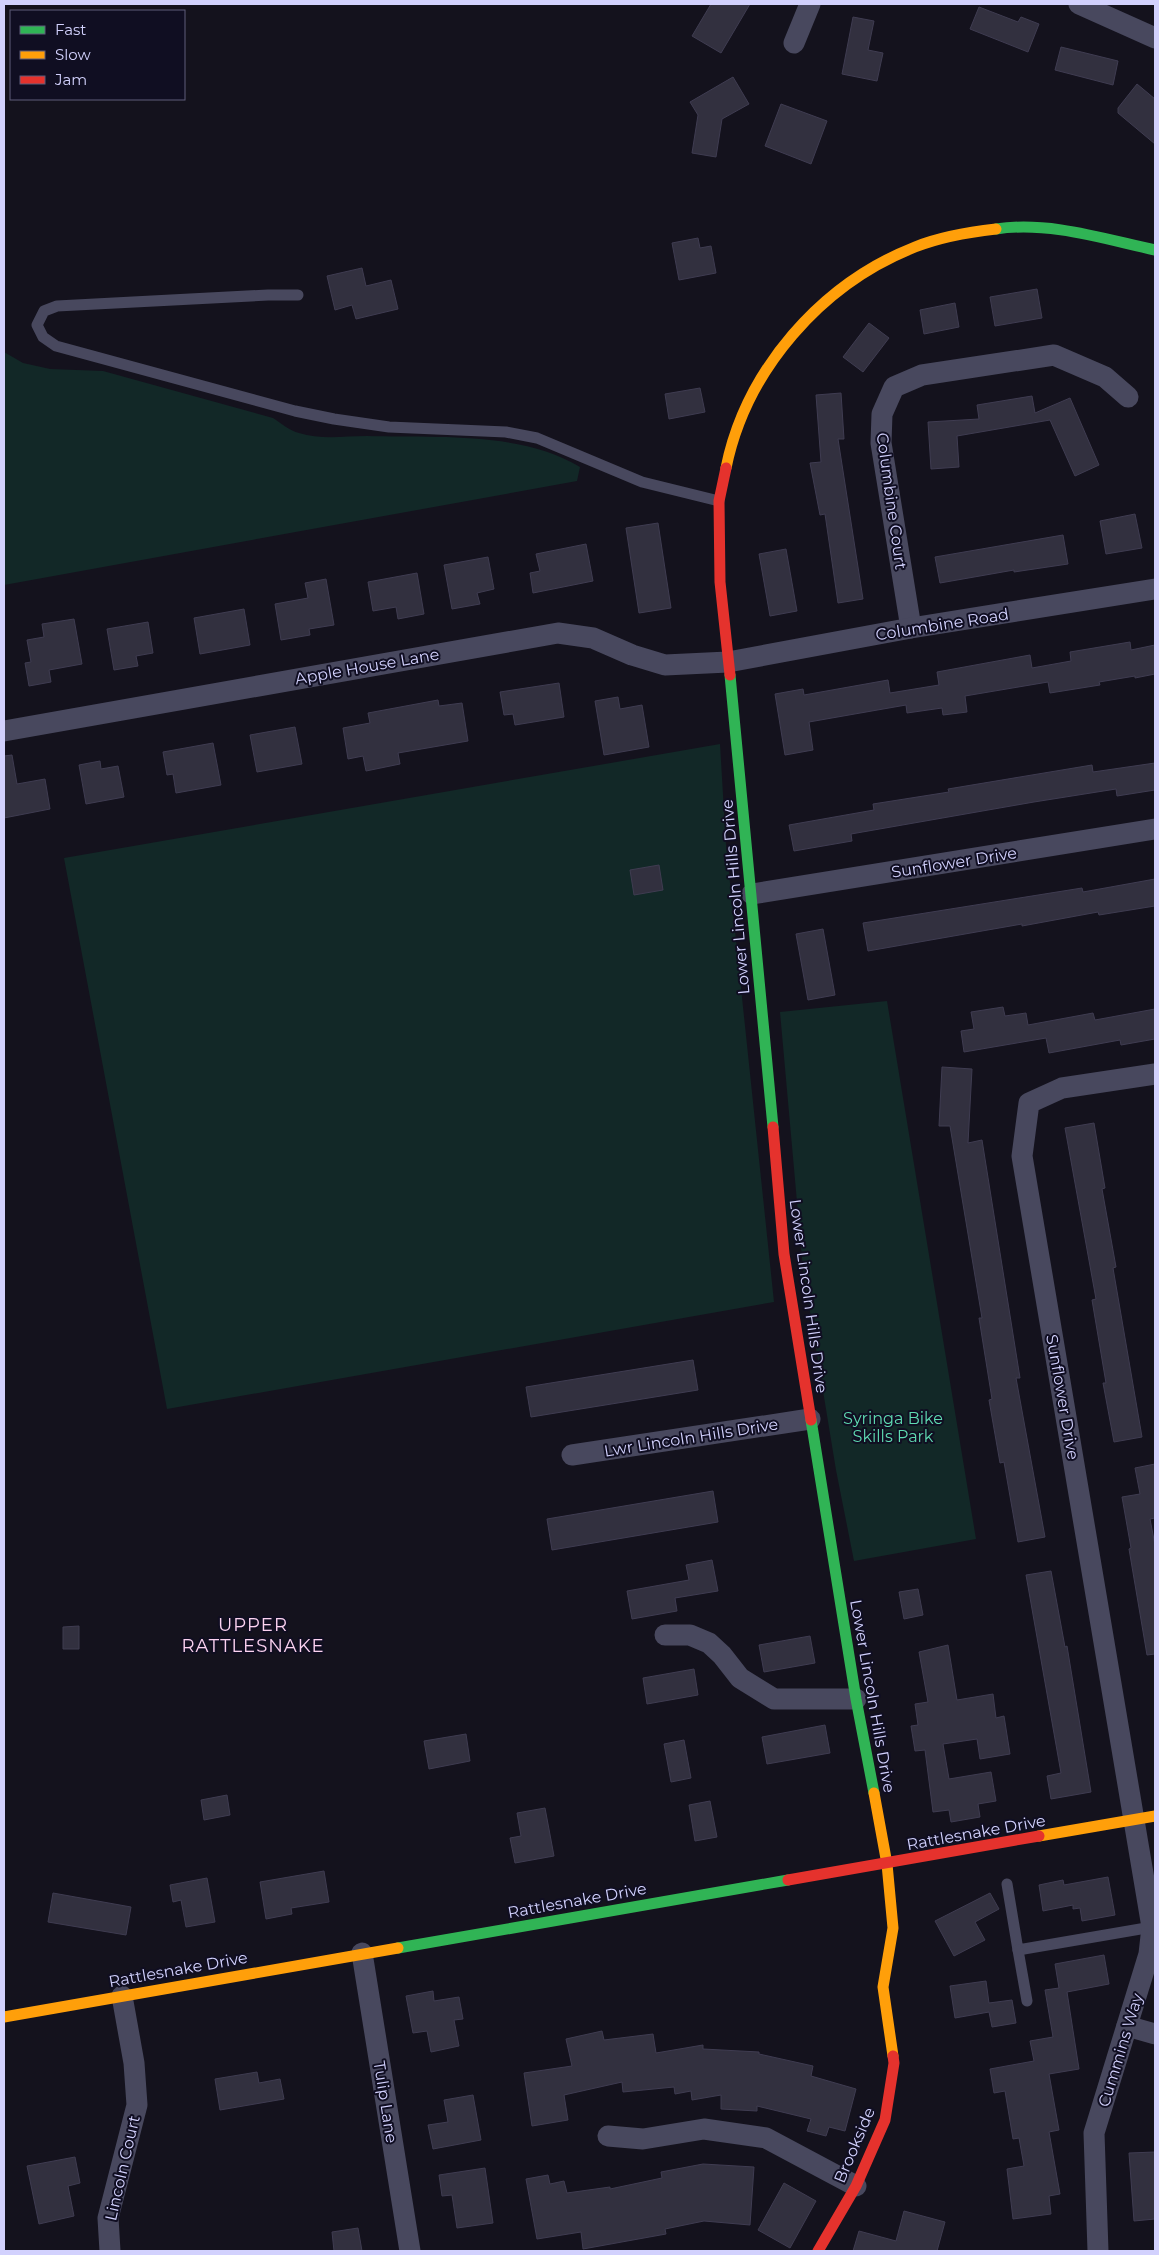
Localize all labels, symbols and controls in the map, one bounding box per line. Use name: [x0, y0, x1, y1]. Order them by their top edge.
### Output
legend: [10, 10, 185, 100]
text: Fast: [55, 20, 86, 39]
text: Slow: [55, 45, 91, 64]
text: Jam: [54, 70, 87, 89]
street label: Columbine Court: [873, 432, 911, 571]
street label: Columbine Road: [874, 605, 1010, 644]
street label: Apple House Lane: [293, 644, 441, 689]
street label: Lower Lincoln Hills Drive: [718, 799, 753, 995]
street label: Sunflower Drive: [890, 843, 1018, 882]
street label: Lower Lincoln Hills Drive: [785, 1198, 832, 1394]
street label: Sunflower Drive: [1042, 1333, 1083, 1461]
park label: Syringa Bike Skills Park: [843, 1409, 943, 1446]
street label: Lwr Lincoln Hills Drive: [603, 1414, 780, 1461]
street label: Lower Lincoln Hills Drive: [846, 1598, 899, 1794]
district label: UPPER RATTLESNAKE: [181, 1614, 325, 1657]
street label: Rattlesnake Drive: [905, 1811, 1047, 1854]
street label: Rattlesnake Drive: [506, 1879, 648, 1922]
street label: Rattlesnake Drive: [107, 1948, 249, 1991]
street label: Cummins Way: [1094, 1991, 1147, 2109]
street label: Tulip Lane: [370, 2060, 401, 2144]
street label: Brookside: [830, 2105, 879, 2186]
street label: Lincoln Court: [101, 2113, 144, 2223]

